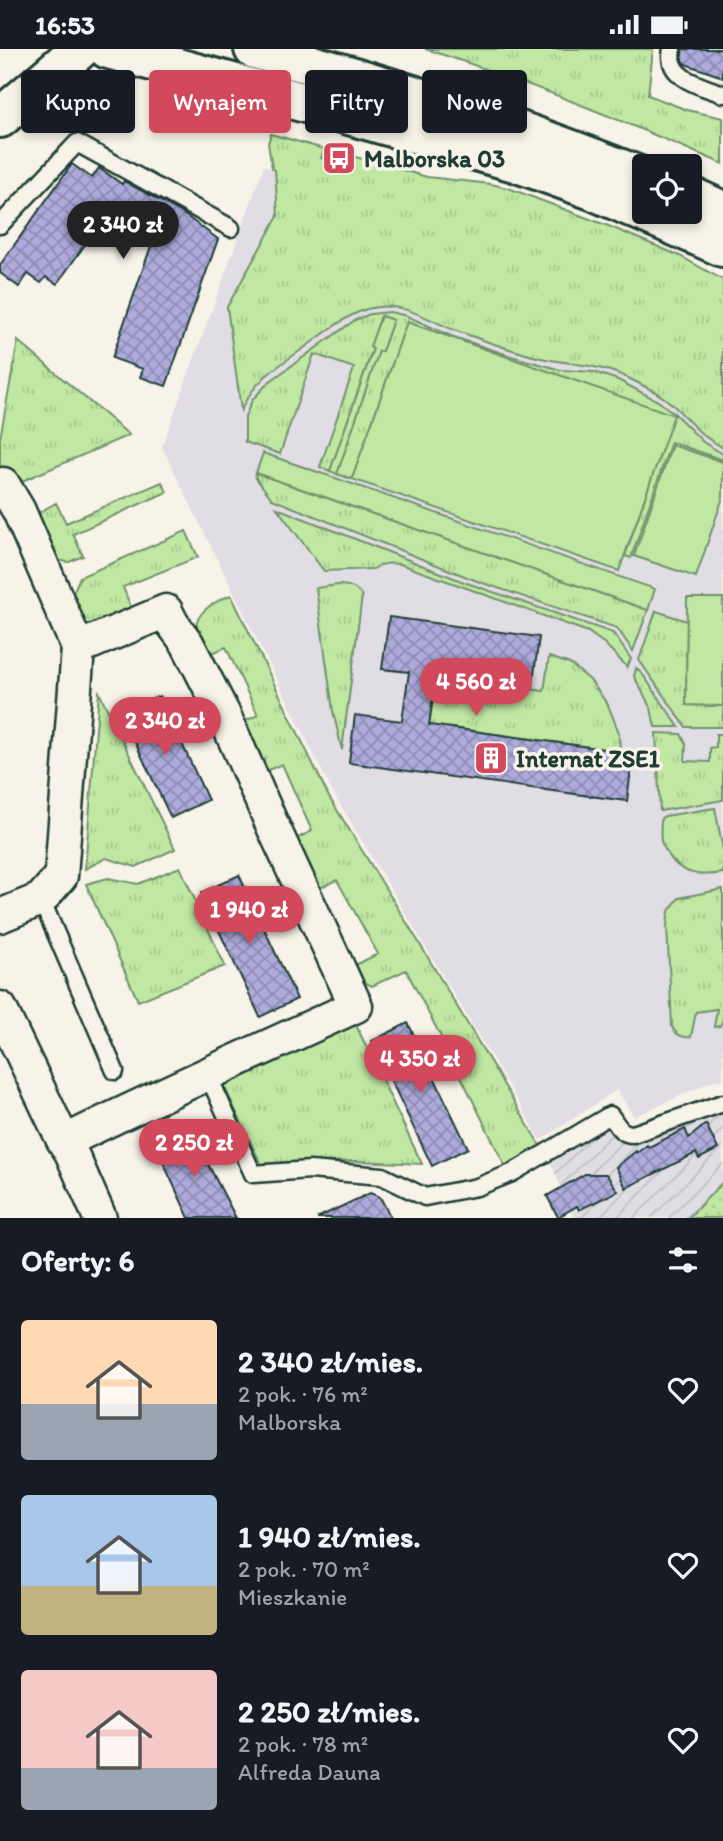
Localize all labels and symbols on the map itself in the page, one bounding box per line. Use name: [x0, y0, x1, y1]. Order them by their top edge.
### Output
bus stop icon: Malborska 03: [320, 139, 358, 177]
place label: Malborska 03: [364, 144, 505, 173]
pin: 2 340 zł: [51, 201, 195, 261]
pin: 4 560 zł: [404, 659, 548, 718]
pin: 2 340 zł: [93, 697, 237, 757]
building icon: Internat ZSE1: [472, 739, 510, 777]
place label: Internat ZSE1: [516, 744, 661, 773]
pin: 1 940 zł: [177, 887, 321, 946]
pin: 4 350 zł: [348, 1035, 492, 1095]
pin: 2 250 zł: [122, 1119, 266, 1179]

